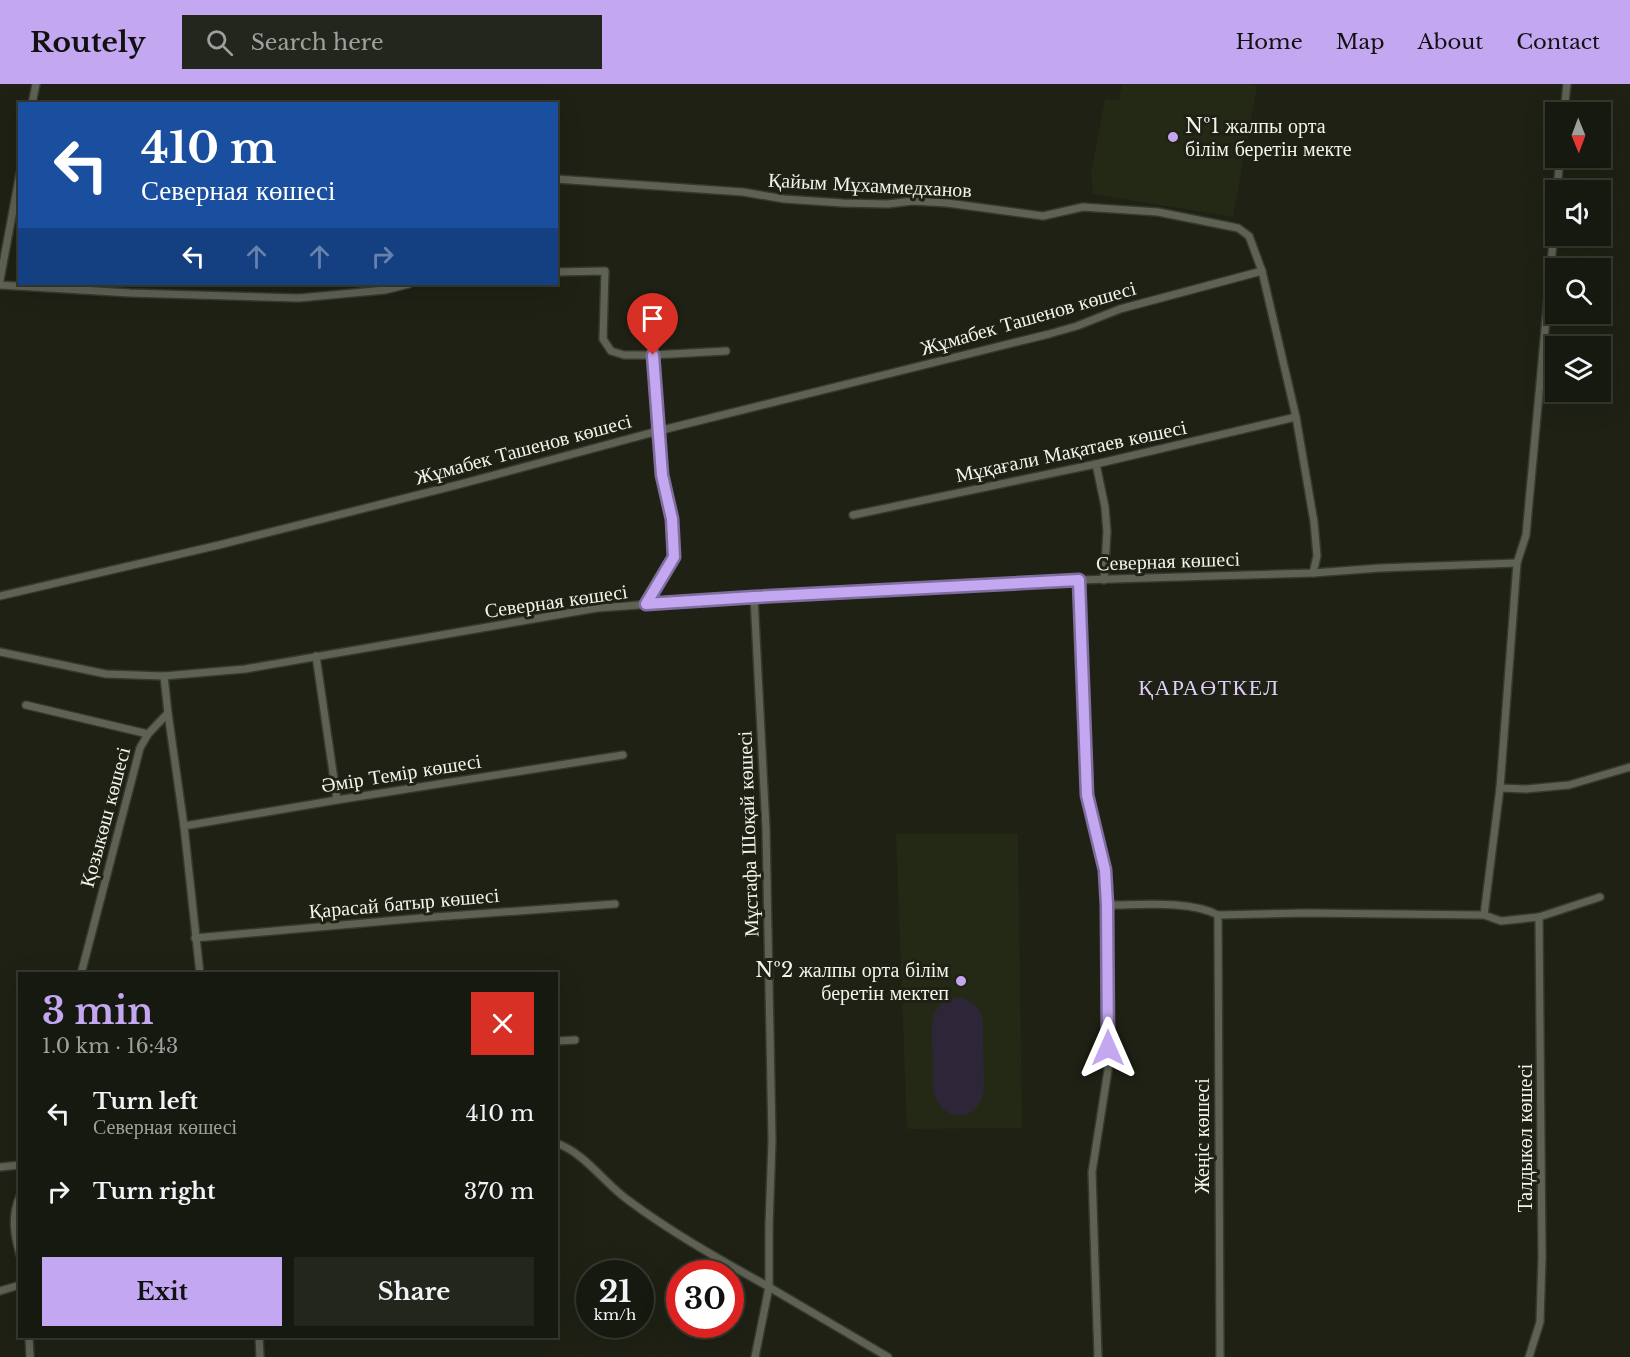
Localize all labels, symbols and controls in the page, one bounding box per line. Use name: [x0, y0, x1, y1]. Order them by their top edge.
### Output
search box: [182, 15, 602, 69]
text: Routely: [30, 25, 146, 60]
icon: search: [203, 26, 236, 59]
text: Search here: [251, 29, 384, 56]
text: Home: [1236, 29, 1303, 55]
text: Map: [1336, 29, 1384, 55]
text: About: [1417, 29, 1483, 55]
text: Contact: [1516, 29, 1600, 55]
north arrow: [1545, 102, 1611, 168]
map controls: [1545, 102, 1611, 402]
place label: №1 жалпы орта білім беретін мекте: [1185, 114, 1352, 161]
text: 410 m: [141, 122, 277, 174]
icon: left: [42, 126, 120, 204]
marker: №1 жалпы орта білім беретін мекте: [1166, 130, 1180, 144]
street label: Қайым Мұхаммедханов: [768, 168, 972, 202]
text: Северная көшесі: [141, 174, 336, 207]
button: sound: [1545, 180, 1611, 246]
icon: left: [177, 240, 210, 273]
icon: ahead: [240, 240, 273, 273]
icon: ahead: [303, 240, 336, 273]
icon: right: [366, 240, 399, 273]
button: search: [1545, 258, 1611, 324]
street label: Жұмабек Ташенов көшесі: [917, 276, 1139, 360]
pin: [627, 293, 678, 355]
icon: arrive: [636, 302, 669, 335]
button: layers: [1545, 336, 1611, 402]
street label: Жұмабек Ташенов көшесі: [412, 408, 634, 489]
street label: Мұқағали Мақатаев көшесі: [953, 415, 1189, 487]
street label: Северная көшесі: [1096, 546, 1241, 576]
street label: Северная көшесі: [483, 579, 629, 623]
district label: ҚАРАӨТКЕЛ: [1138, 674, 1280, 701]
street label: Мұстафа Шоқай көшесі: [732, 730, 764, 937]
street label: Қозыкөш көшесі: [75, 744, 135, 890]
street label: Әмір Темір көшесі: [319, 748, 483, 797]
street label: Қарасай батыр көшесі: [308, 883, 501, 923]
place label: №2 жалпы орта білім беретін мектеп: [755, 958, 949, 1005]
marker: №2 жалпы орта білім беретін мектеп: [954, 974, 968, 988]
text: 3 min: [42, 989, 154, 1034]
button: close: [471, 992, 534, 1055]
position arrow: [1076, 1016, 1140, 1080]
text: 1.0 km · 16:43: [42, 1034, 178, 1058]
street label: Талдыкөл көшесі: [1513, 1063, 1537, 1212]
street label: Жеңіс көшесі: [1190, 1078, 1214, 1194]
text: Turn left: [93, 1088, 198, 1115]
icon: left: [42, 1097, 75, 1130]
text: 410 m: [466, 1100, 534, 1127]
text: Северная көшесі: [93, 1115, 237, 1139]
icon: right: [42, 1175, 75, 1208]
text: Turn right: [93, 1178, 215, 1205]
text: 370 m: [464, 1178, 534, 1205]
button: Exit: [42, 1257, 282, 1326]
button: Share: [294, 1257, 534, 1326]
speed limit sign: 30: [666, 1260, 744, 1338]
text: 21: [599, 1273, 631, 1310]
text: km/h: [594, 1305, 636, 1324]

